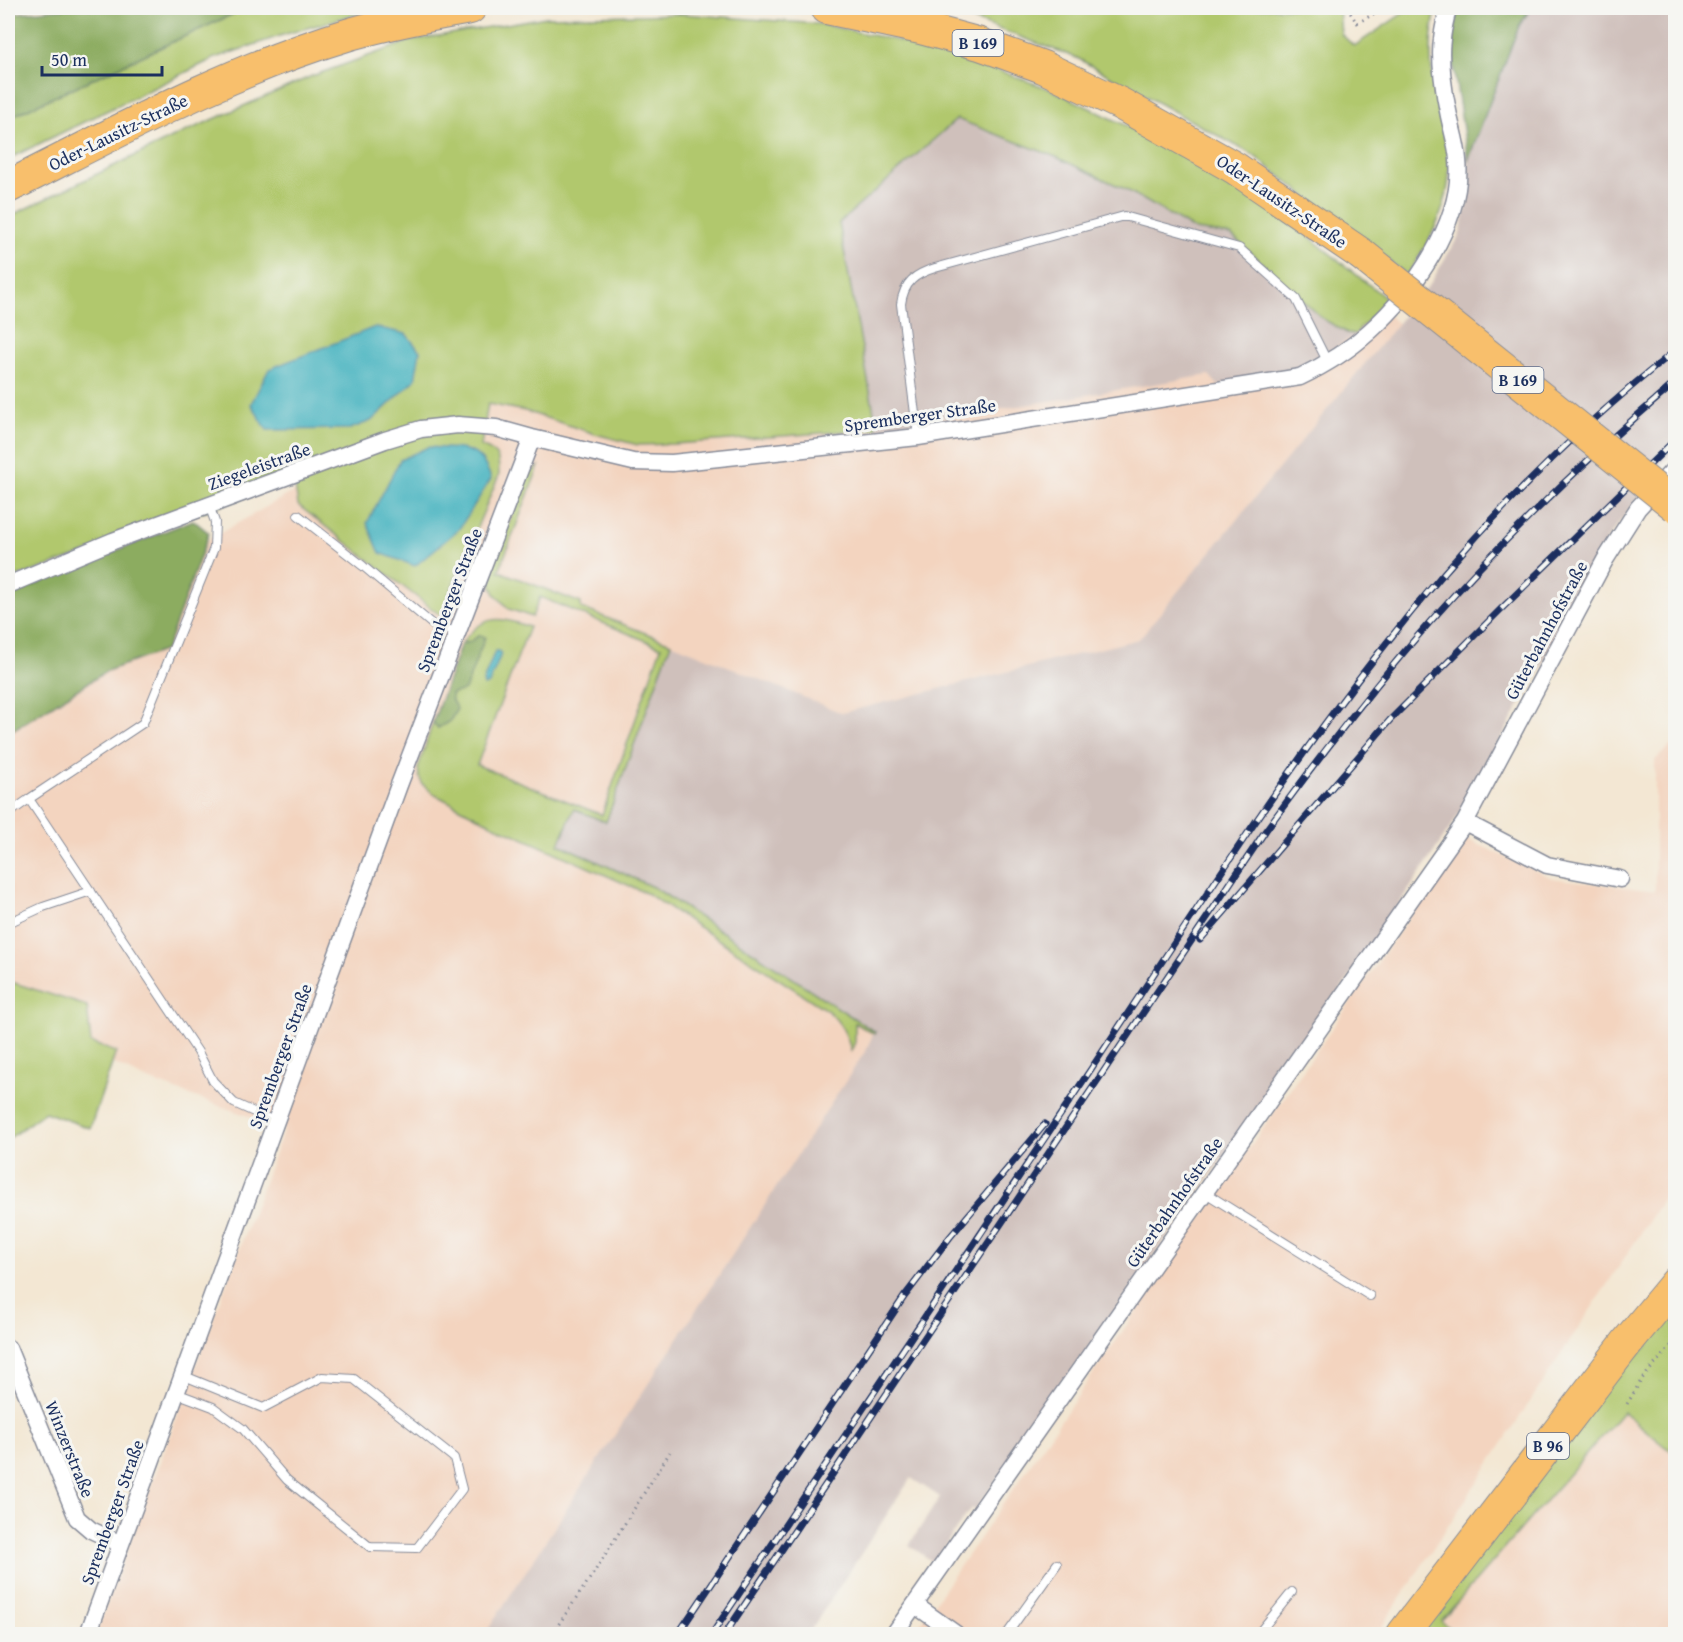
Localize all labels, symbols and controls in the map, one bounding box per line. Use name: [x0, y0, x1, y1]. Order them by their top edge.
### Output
road number: B 169: [952, 30, 1004, 56]
scale bar: [42, 39, 162, 77]
text: 50 m: [51, 46, 87, 73]
street label: Oder-Lausitz-Straße: [44, 87, 192, 177]
street label: Oder-Lausitz-Straße: [1211, 147, 1353, 255]
road number: B 169: [1492, 367, 1544, 393]
street label: Spremberger Straße: [843, 391, 997, 439]
street label: Ziegeleistraße: [204, 435, 314, 497]
street label: Spremberger Straße: [409, 524, 489, 676]
street label: Güterbahnhofstraße: [1498, 556, 1594, 704]
street label: Spremberger Straße: [241, 980, 319, 1132]
street label: Güterbahnhofstraße: [1119, 1131, 1229, 1273]
street label: Winzerstraße: [38, 1396, 102, 1502]
road number: B 96: [1527, 1433, 1569, 1459]
street label: Spremberger Straße: [73, 1436, 151, 1588]

